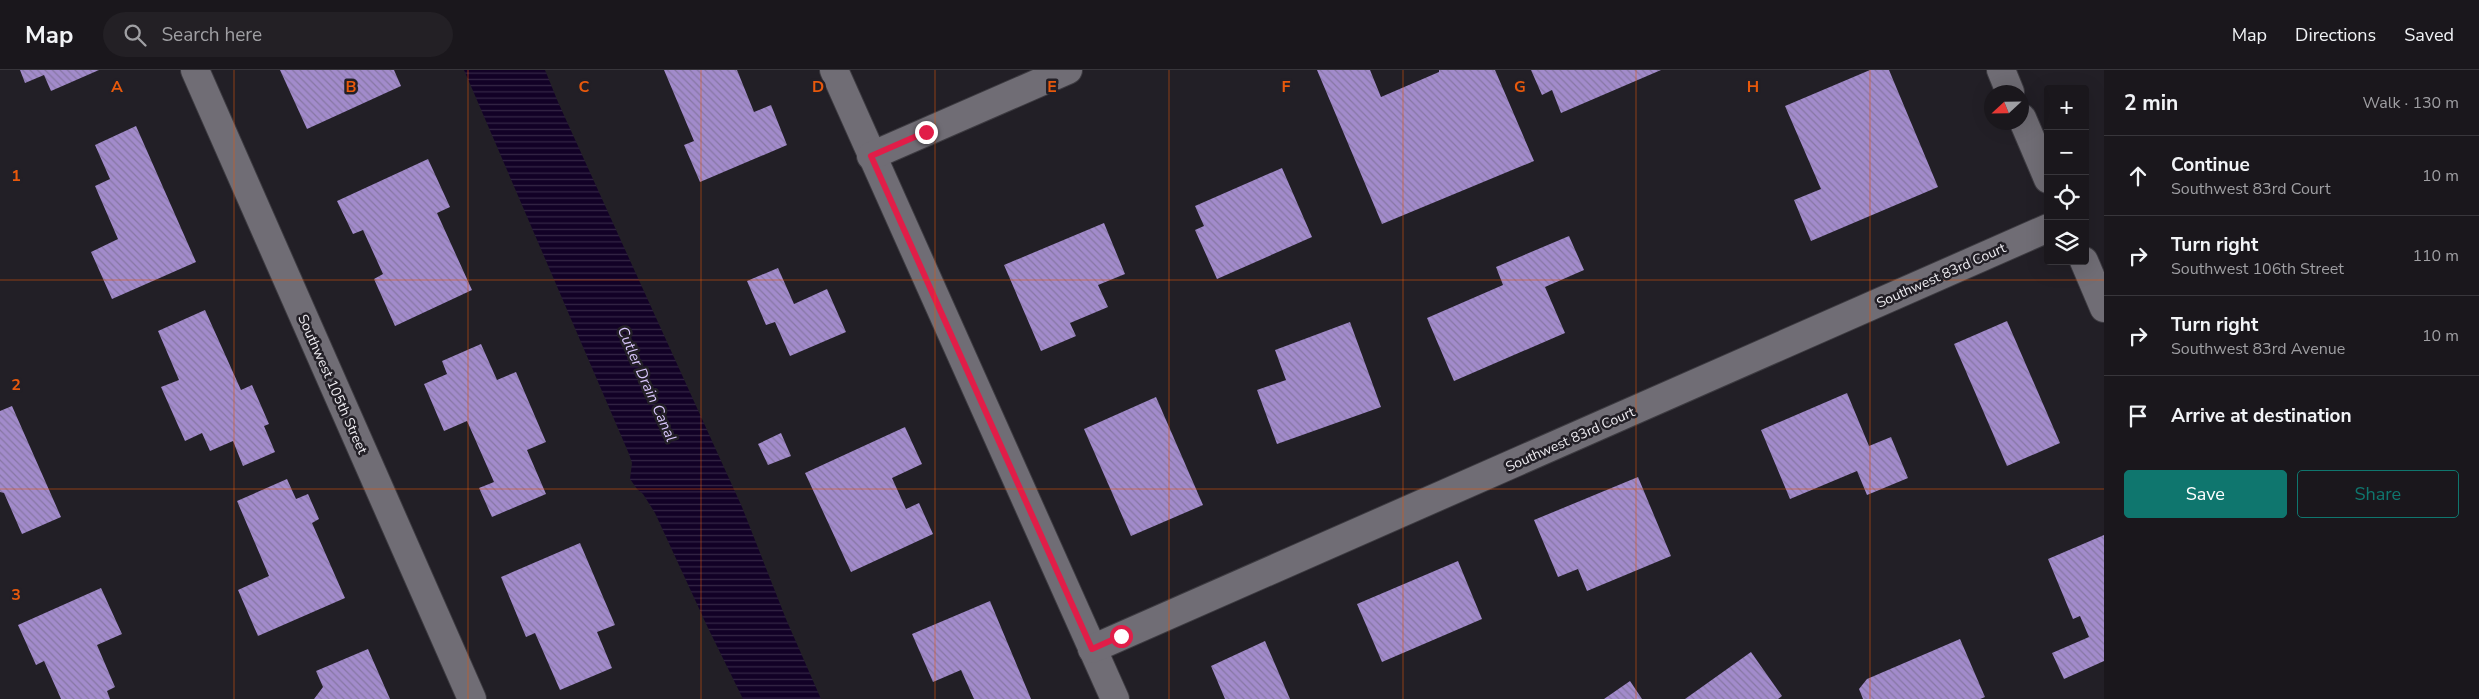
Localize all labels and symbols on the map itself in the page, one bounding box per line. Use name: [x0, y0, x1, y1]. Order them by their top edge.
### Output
text: A: [111, 76, 123, 98]
text: B: [345, 76, 357, 98]
text: C: [579, 76, 590, 98]
text: D: [812, 76, 824, 98]
text: E: [1047, 76, 1057, 98]
text: F: [1282, 76, 1291, 98]
text: G: [1514, 76, 1526, 98]
text: H: [1747, 76, 1759, 98]
north arrow: [1984, 85, 2029, 130]
route end: [915, 121, 938, 144]
text: 1: [11, 165, 21, 187]
street label: Southwest 83rd Court: [1874, 238, 2009, 313]
street label: Southwest 105th Street: [293, 311, 372, 457]
water label: Cutler Drain Canal: [613, 323, 681, 445]
text: 2: [11, 374, 21, 396]
street label: Southwest 83rd Court: [1503, 402, 1638, 477]
text: 3: [11, 584, 21, 606]
route start: [1110, 625, 1133, 648]

